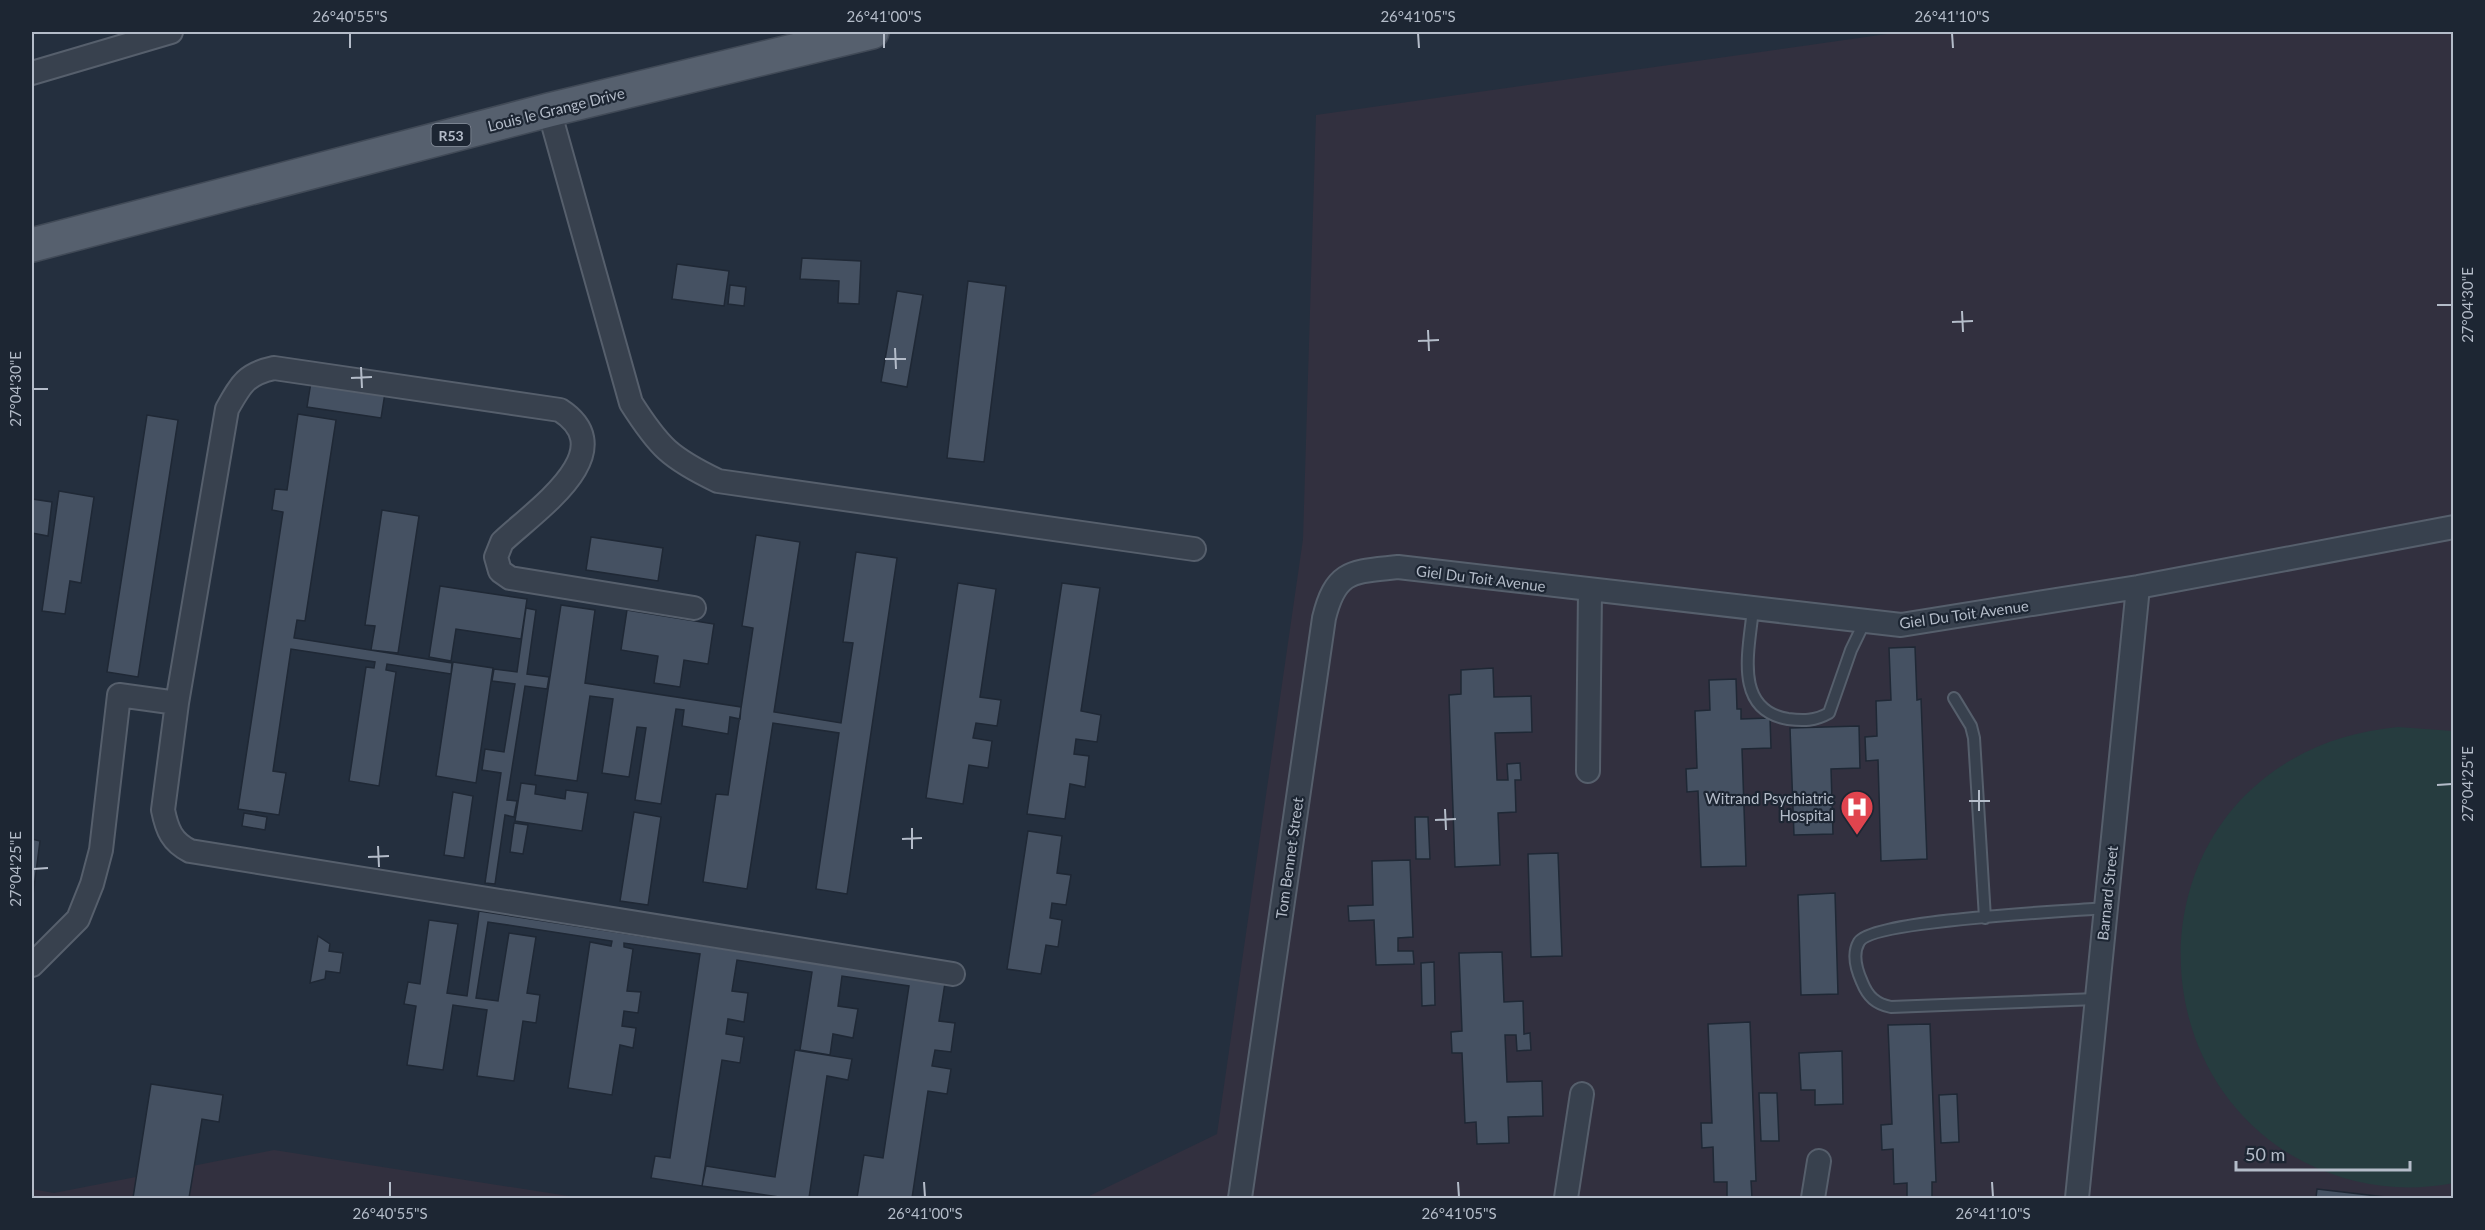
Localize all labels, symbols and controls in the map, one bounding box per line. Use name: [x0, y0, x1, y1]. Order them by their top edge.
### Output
text: 26°40'55"S: [312, 7, 388, 25]
text: 26°41'00"S: [846, 7, 922, 25]
text: 26°41'05"S: [1380, 7, 1456, 25]
text: 26°41'10"S: [1914, 7, 1990, 25]
street label: Louis le Grange Drive: [486, 83, 626, 135]
road number: R53: [432, 124, 470, 146]
text: 27°04'30"E: [2458, 267, 2476, 343]
text: 27°04'30"E: [6, 351, 24, 427]
street label: Giel Du Toit Avenue: [1415, 561, 1547, 595]
street label: Giel Du Toit Avenue: [1898, 596, 2030, 632]
text: 27°04'25"E: [2458, 746, 2476, 822]
place label: Witrand Psychiatric Hospital: [1705, 789, 1834, 824]
hospital icon: Witrand Psychiatric Hospital: [1839, 789, 1875, 836]
street label: Tom Bennet Street: [1272, 795, 1307, 920]
text: 27°04'25"E: [6, 831, 24, 907]
street label: Barnard Street: [2093, 844, 2121, 941]
scale bar: [2236, 1134, 2410, 1172]
text: 50 m: [2245, 1143, 2285, 1165]
text: 26°40'55"S: [352, 1204, 428, 1222]
text: 26°41'00"S: [887, 1204, 963, 1222]
text: 26°41'05"S: [1421, 1204, 1497, 1222]
text: 26°41'10"S: [1955, 1204, 2031, 1222]

